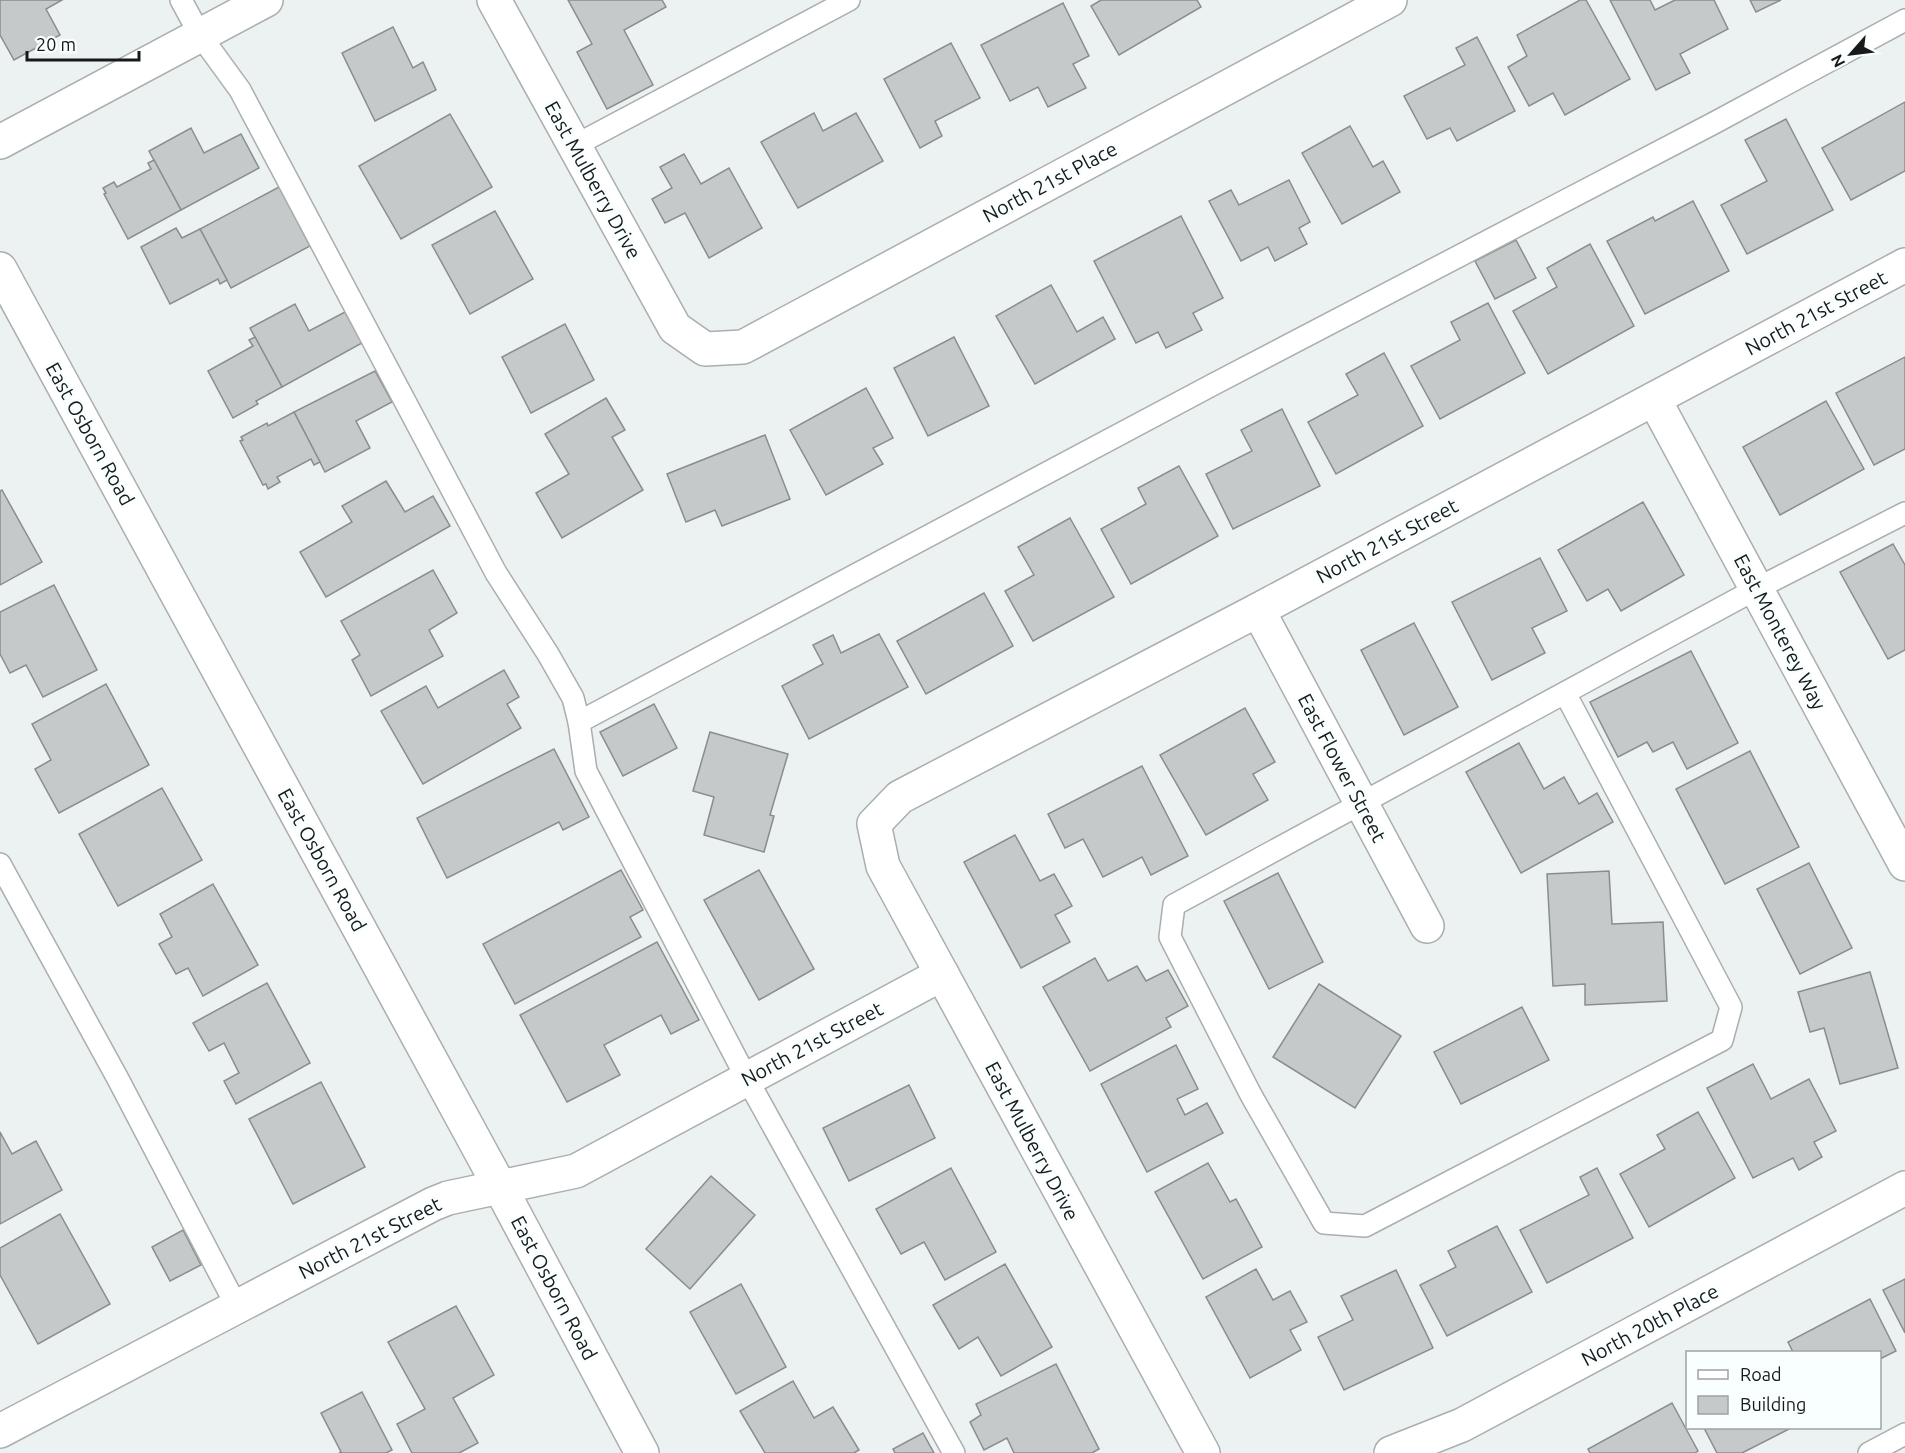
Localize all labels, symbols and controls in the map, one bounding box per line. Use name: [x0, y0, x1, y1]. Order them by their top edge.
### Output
scale bar: [27, 24, 140, 62]
north arrow: [1821, 24, 1881, 84]
text: 20 m: [36, 34, 76, 54]
text: N: [1827, 52, 1849, 71]
street label: East Mulberry Drive: [541, 97, 646, 263]
street label: North 21st Place: [979, 136, 1121, 227]
street label: North 21st Street: [1741, 266, 1891, 360]
street label: East Osborn Road: [42, 358, 139, 509]
street label: North 21st Street: [1312, 494, 1462, 588]
street label: East Monterey Way: [1730, 550, 1831, 714]
street label: East Flower Street: [1294, 690, 1391, 846]
street label: East Osborn Road: [274, 784, 371, 935]
street label: North 21st Street: [737, 997, 887, 1091]
street label: East Mulberry Drive: [981, 1057, 1084, 1224]
street label: North 21st Street: [295, 1192, 445, 1283]
street label: East Osborn Road: [507, 1212, 602, 1364]
street label: North 20th Place: [1577, 1279, 1722, 1370]
legend: [1686, 1351, 1881, 1429]
text: Road: [1740, 1364, 1782, 1384]
text: Building: [1740, 1394, 1806, 1414]

